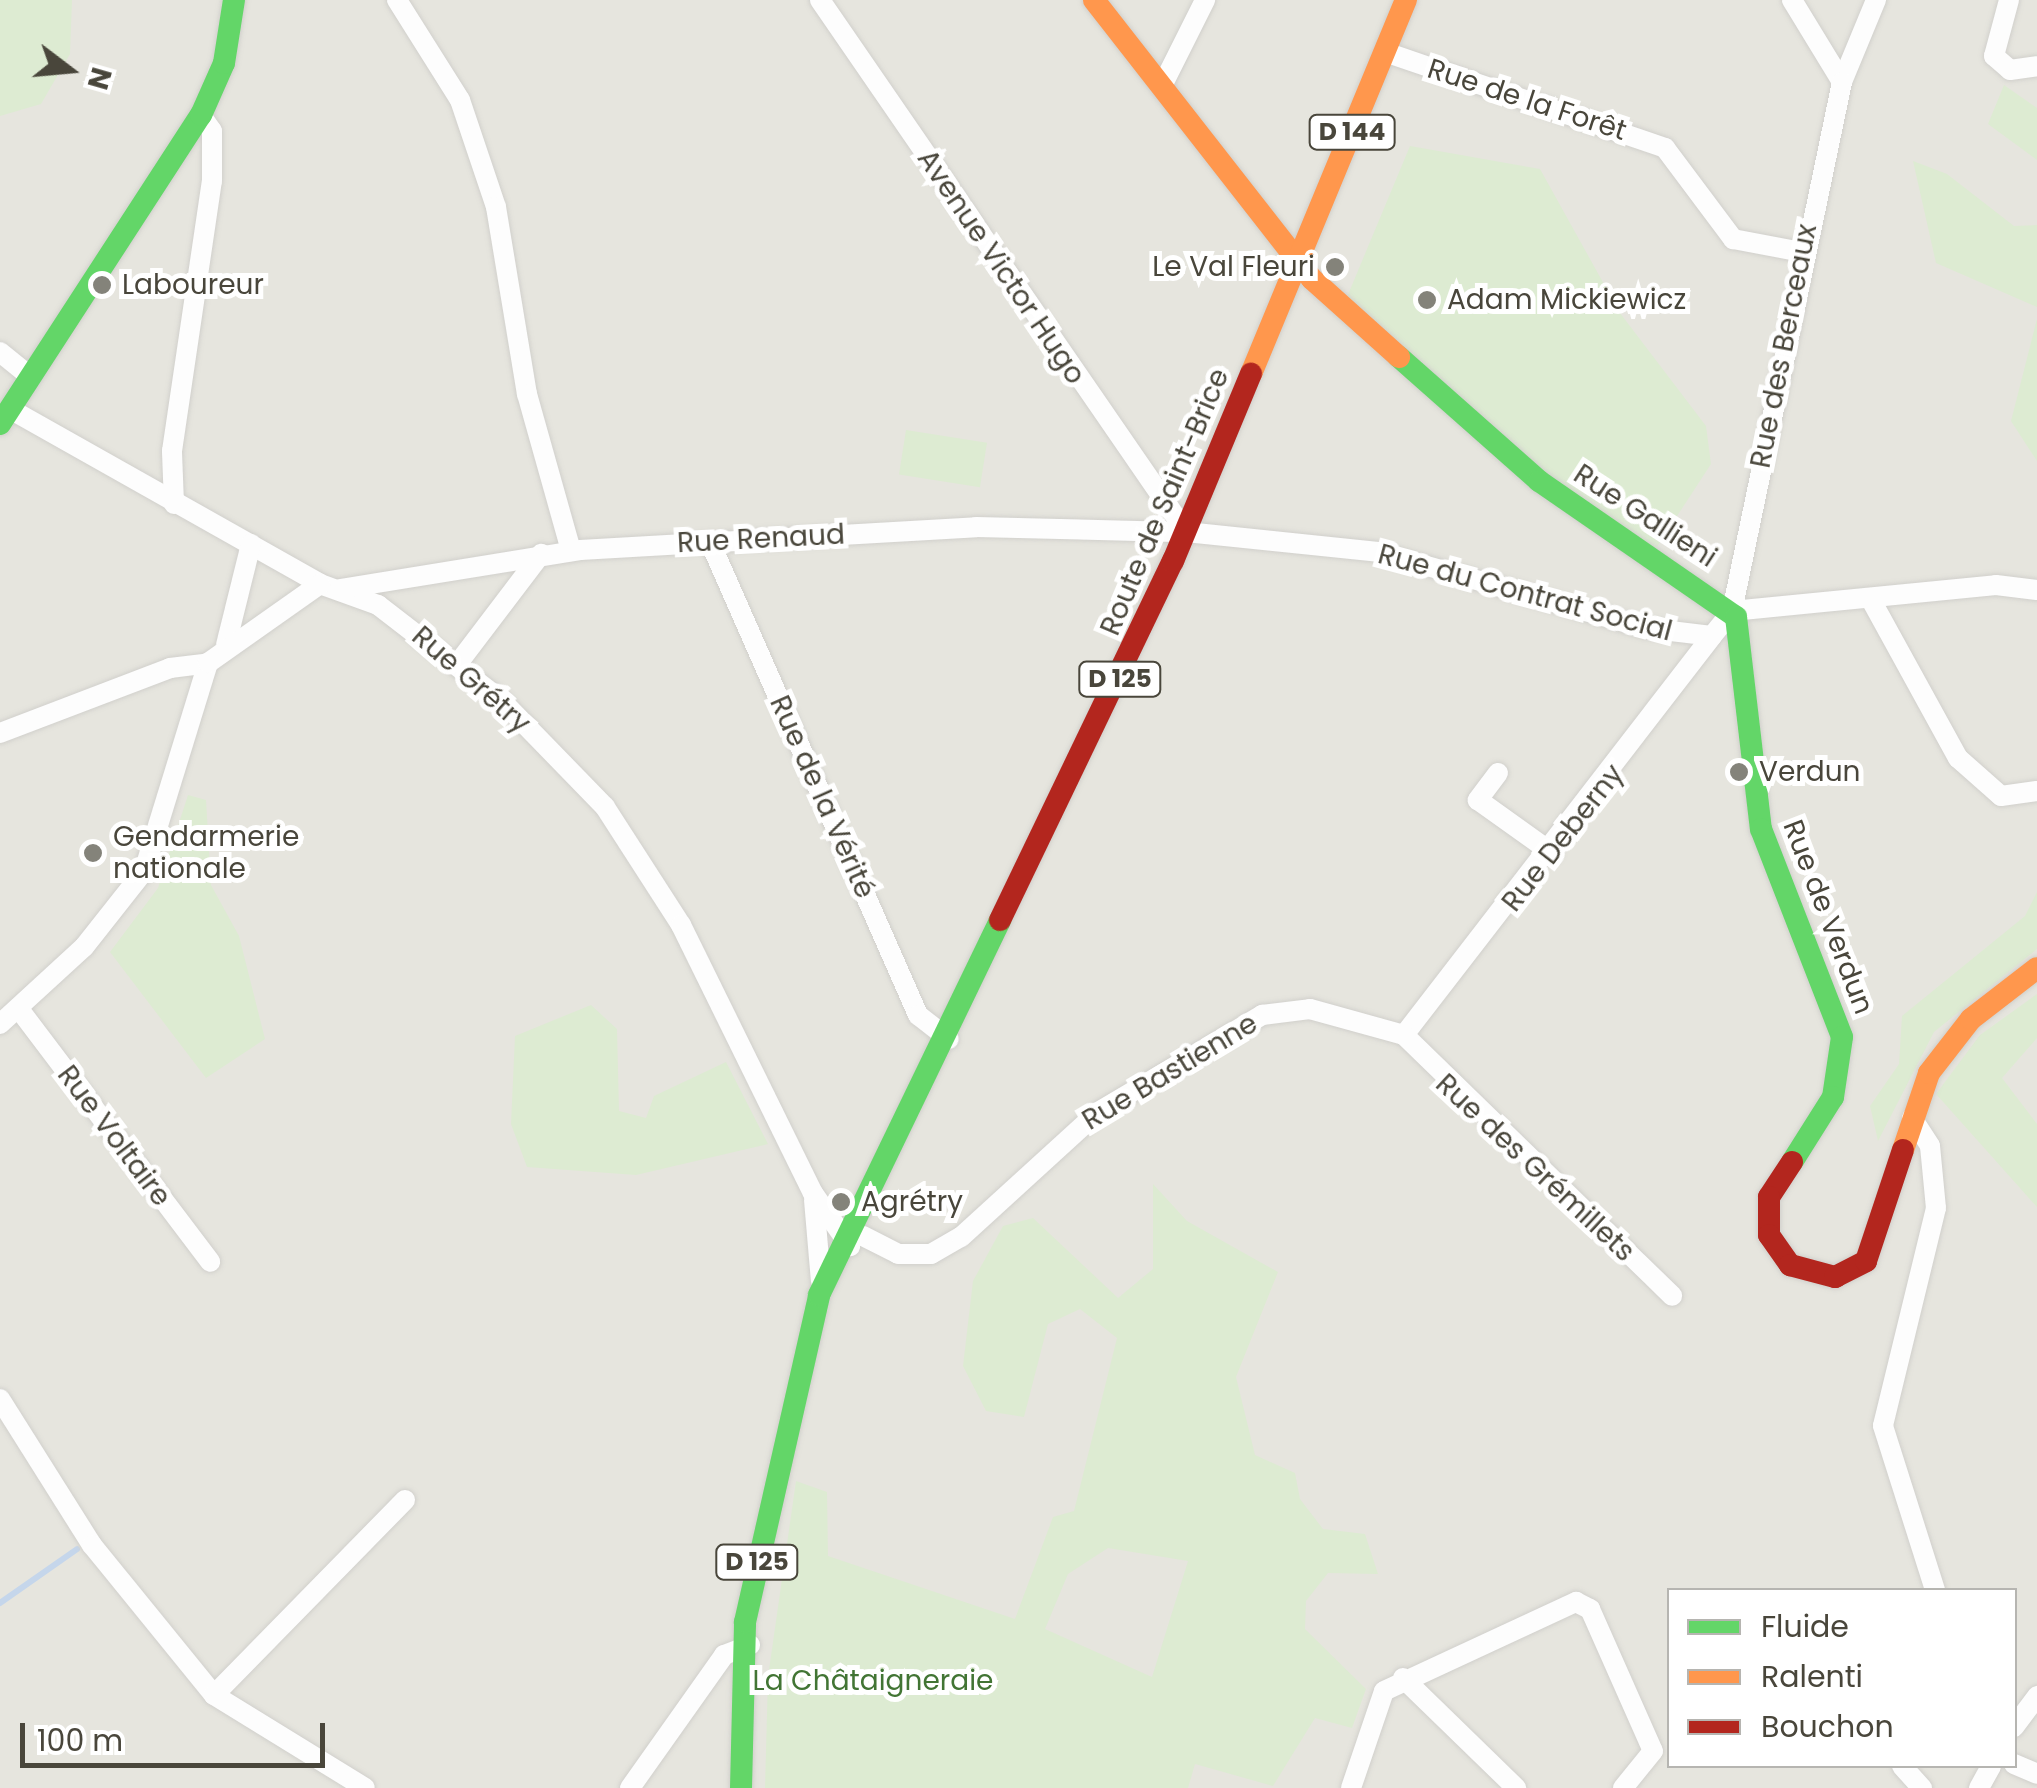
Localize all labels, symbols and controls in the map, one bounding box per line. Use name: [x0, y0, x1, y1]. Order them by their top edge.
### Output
north arrow: [20, 20, 120, 120]
street label: Rue de la Forêt: [1423, 52, 1631, 148]
text: N: [78, 63, 121, 94]
road number: D 144: [1307, 112, 1397, 152]
street label: Avenue Victor Hugo: [910, 143, 1092, 391]
street label: Rue des Berceaux: [1744, 221, 1824, 471]
place label: Le Val Fleuri: [1152, 250, 1315, 284]
marker: Le Val Fleuri: [1324, 256, 1346, 278]
place label: Laboureur: [122, 268, 264, 302]
marker: Laboureur: [91, 274, 113, 296]
place label: Adam Mickiewicz: [1447, 283, 1686, 317]
marker: Adam Mickiewicz: [1416, 289, 1438, 311]
street label: Route de Saint-Brice: [1094, 364, 1236, 640]
street label: Rue Gallieni: [1567, 457, 1723, 575]
street label: Rue Renaud: [676, 518, 846, 560]
street label: Rue du Contrat Social: [1374, 538, 1676, 648]
street label: Rue Grétry: [405, 620, 537, 740]
road number: D 125: [1078, 659, 1162, 699]
street label: Rue de la Vérité: [762, 691, 882, 903]
place label: Verdun: [1759, 755, 1860, 789]
street label: Rue Deberny: [1495, 758, 1631, 918]
marker: Verdun: [1728, 761, 1750, 783]
street label: Rue de Verdun: [1776, 815, 1880, 1019]
place label: Gendarmerie nationale: [113, 820, 299, 886]
marker: Gendarmerie nationale: [82, 842, 104, 864]
street label: Rue Bastienne: [1076, 1007, 1264, 1137]
street label: Rue Voltaire: [50, 1059, 178, 1213]
street label: Rue des Grémillets: [1429, 1067, 1641, 1269]
place label: Agrétry: [861, 1185, 963, 1219]
marker: Agrétry: [830, 1191, 852, 1213]
road number: D 125: [714, 1542, 800, 1582]
legend: [1667, 1588, 2017, 1768]
text: Fluide: [1761, 1605, 1849, 1648]
text: Ralenti: [1761, 1655, 1863, 1698]
park label: La Châtaigneraie: [753, 1664, 993, 1698]
scale bar: [25, 1703, 330, 1765]
text: Bouchon: [1761, 1705, 1894, 1748]
text: 100 m: [37, 1719, 123, 1762]

